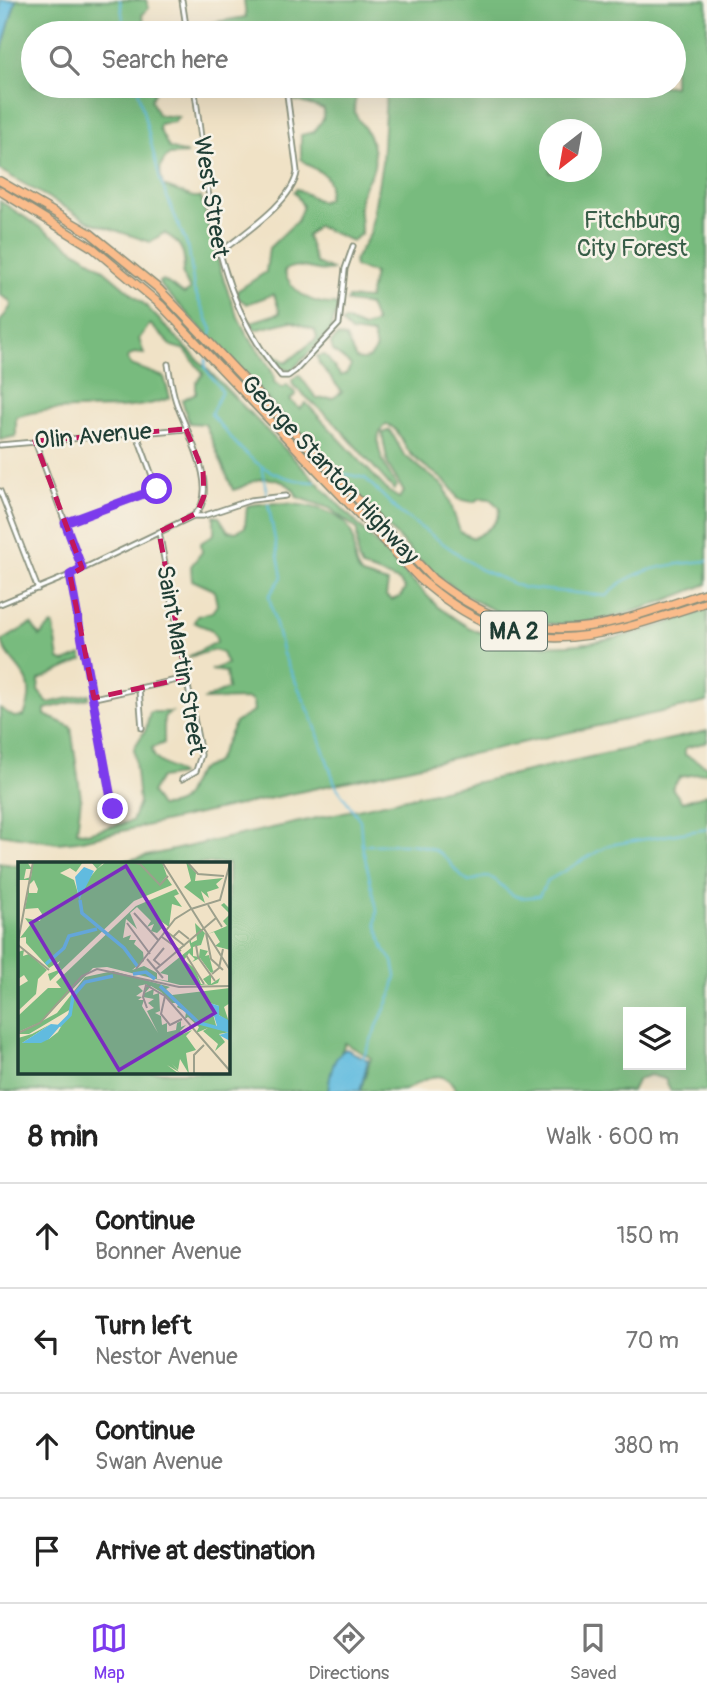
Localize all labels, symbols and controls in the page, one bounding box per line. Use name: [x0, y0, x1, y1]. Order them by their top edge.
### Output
search box: [21, 21, 686, 98]
icon: search: [45, 41, 83, 79]
text: Search here: [101, 44, 228, 76]
north arrow: [539, 119, 602, 182]
street label: West Street: [187, 134, 235, 260]
park label: Fitchburg City Forest: [577, 206, 688, 263]
street label: George Stanton Highway: [235, 370, 425, 570]
street label: Olin Avenue: [33, 416, 153, 456]
route start: [141, 473, 172, 504]
street label: Saint Martin Street: [150, 563, 212, 757]
road number: MA 2: [481, 611, 547, 650]
route end: [97, 793, 128, 824]
inset map: [18, 862, 229, 1074]
map controls: [623, 1007, 686, 1070]
button: layers: [623, 1007, 686, 1070]
text: 8 min: [28, 1118, 98, 1155]
text: Walk · 600 m: [546, 1122, 679, 1151]
text: Continue: [95, 1205, 195, 1237]
icon: ahead: [28, 1217, 66, 1255]
text: 150 m: [616, 1221, 679, 1250]
text: Bonner Avenue: [95, 1237, 241, 1266]
text: Turn left: [95, 1310, 191, 1342]
icon: left: [28, 1322, 66, 1360]
text: 70 m: [626, 1326, 679, 1355]
text: Nestor Avenue: [95, 1342, 238, 1371]
text: Continue: [95, 1415, 195, 1447]
icon: ahead: [28, 1427, 66, 1465]
text: 380 m: [613, 1431, 679, 1460]
text: Swan Avenue: [95, 1447, 223, 1476]
icon: arrive: [28, 1532, 66, 1570]
text: Arrive at destination: [95, 1535, 315, 1567]
tab: Map: [90, 1619, 128, 1685]
tab: Directions: [309, 1619, 389, 1685]
tab: Saved: [570, 1619, 617, 1685]

